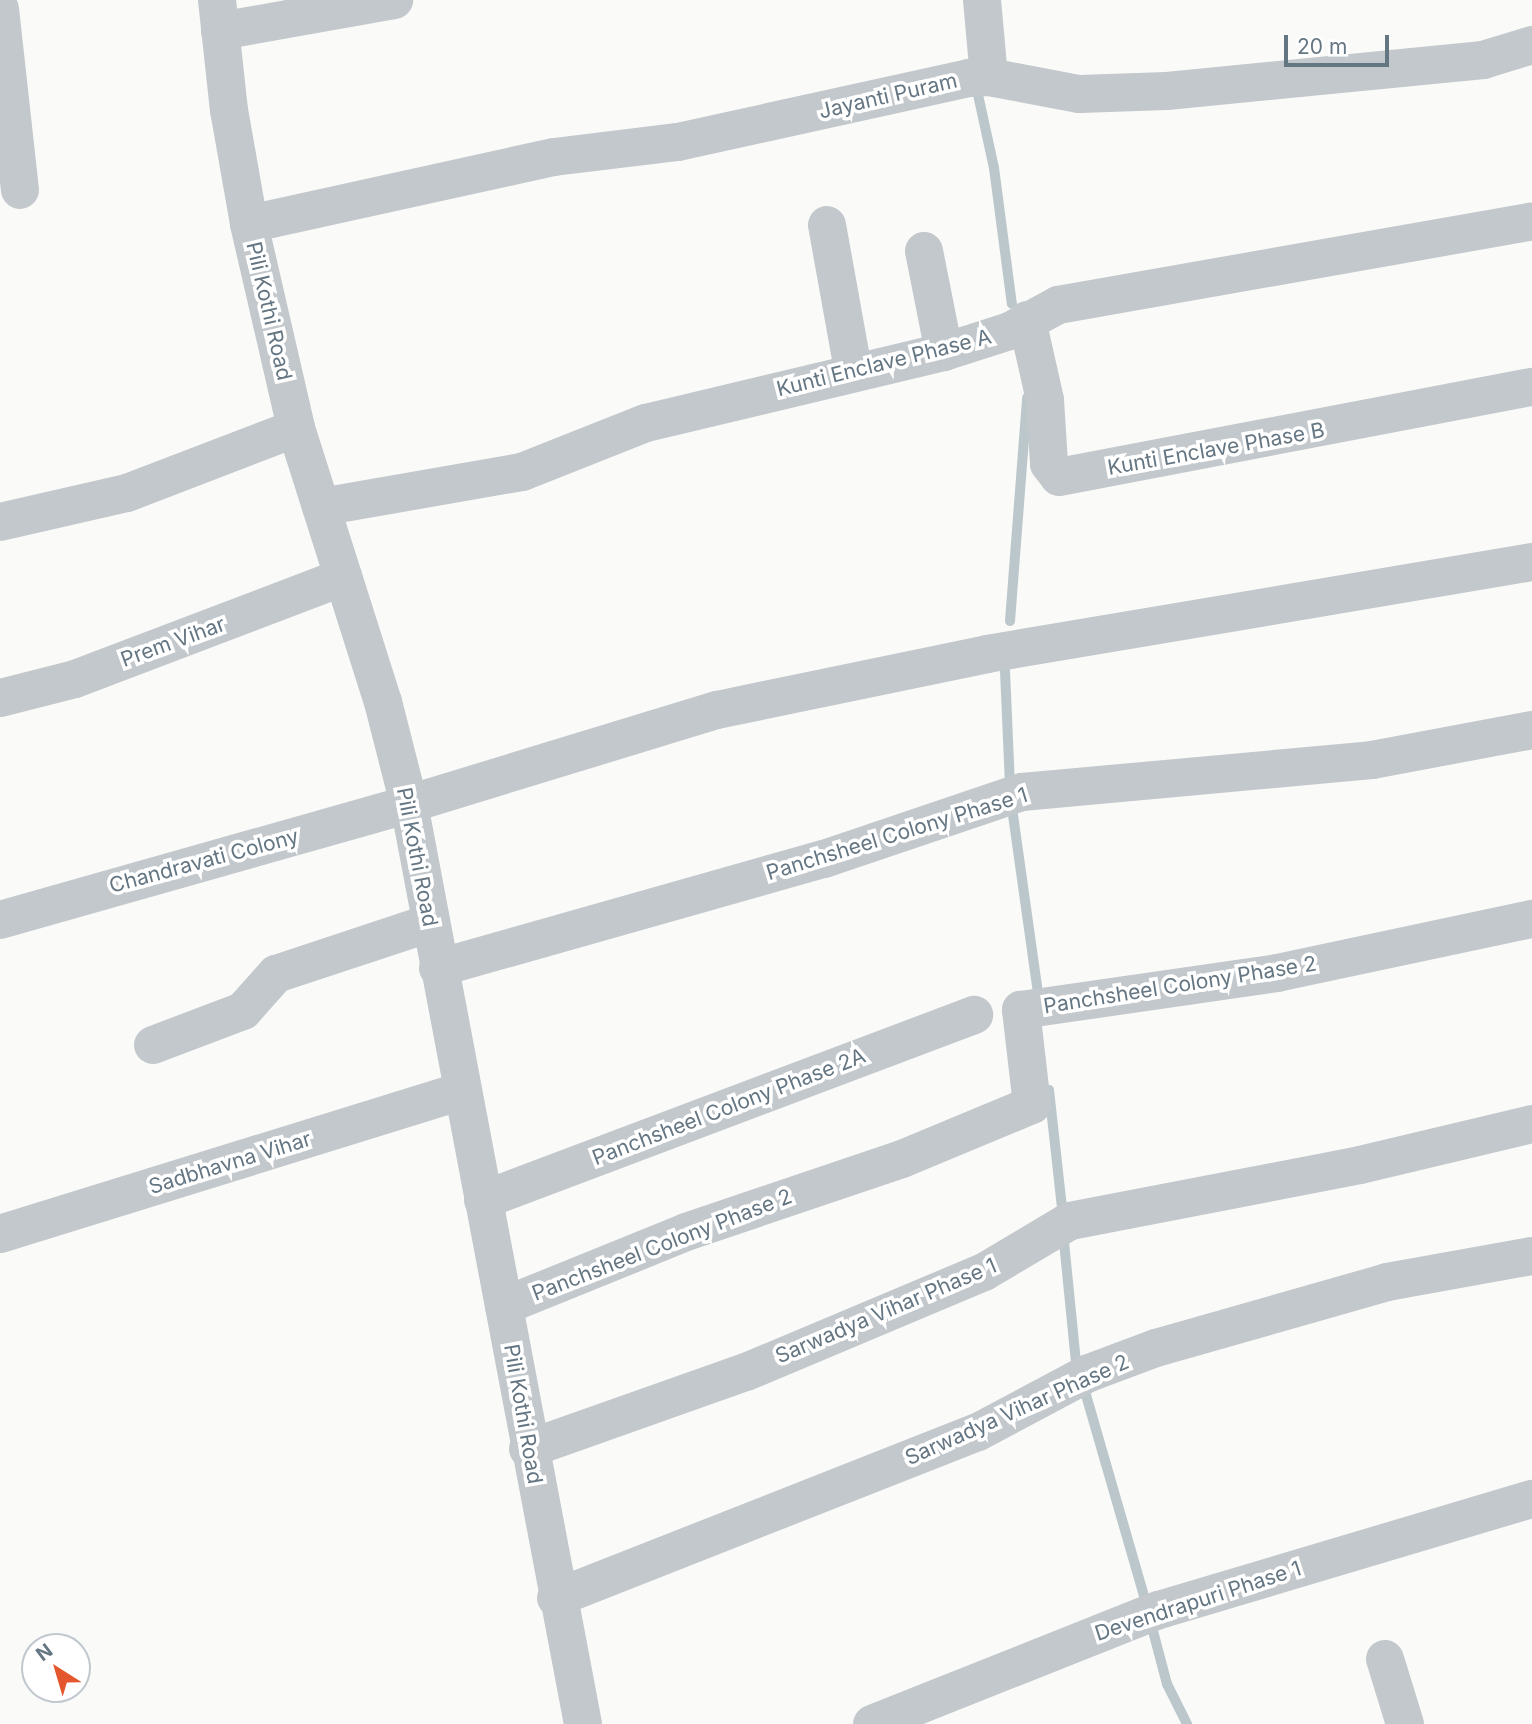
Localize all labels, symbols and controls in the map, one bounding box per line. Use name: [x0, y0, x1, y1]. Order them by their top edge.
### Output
scale bar: [1287, 21, 1392, 65]
text: 20 m: [1297, 34, 1347, 59]
street label: Jayanti Puram: [816, 68, 960, 124]
street label: Pili Kothi Road: [241, 239, 297, 383]
street label: Kunti Enclave Phase A: [774, 324, 994, 402]
street label: Kunti Enclave Phase B: [1106, 418, 1326, 480]
street label: Prem Vihar: [117, 611, 229, 673]
street label: Panchsheel Colony Phase 1: [763, 782, 1031, 886]
street label: Pili Kothi Road: [391, 785, 443, 929]
street label: Chandravati Colony: [107, 824, 301, 898]
street label: Panchsheel Colony Phase 2: [1042, 951, 1318, 1019]
street label: Panchsheel Colony Phase 2A: [589, 1043, 869, 1171]
street label: Sadbhavna Vihar: [146, 1126, 314, 1200]
street label: Panchsheel Colony Phase 2: [529, 1184, 795, 1306]
street label: Sarwadya Vihar Phase 1: [772, 1253, 1000, 1369]
street label: Pili Kothi Road: [498, 1342, 548, 1486]
street label: Sarwadya Vihar Phase 2: [901, 1349, 1133, 1471]
street label: Devendrapuri Phase 1: [1092, 1556, 1304, 1646]
north arrow: [21, 1633, 91, 1703]
text: N: [32, 1639, 57, 1666]

